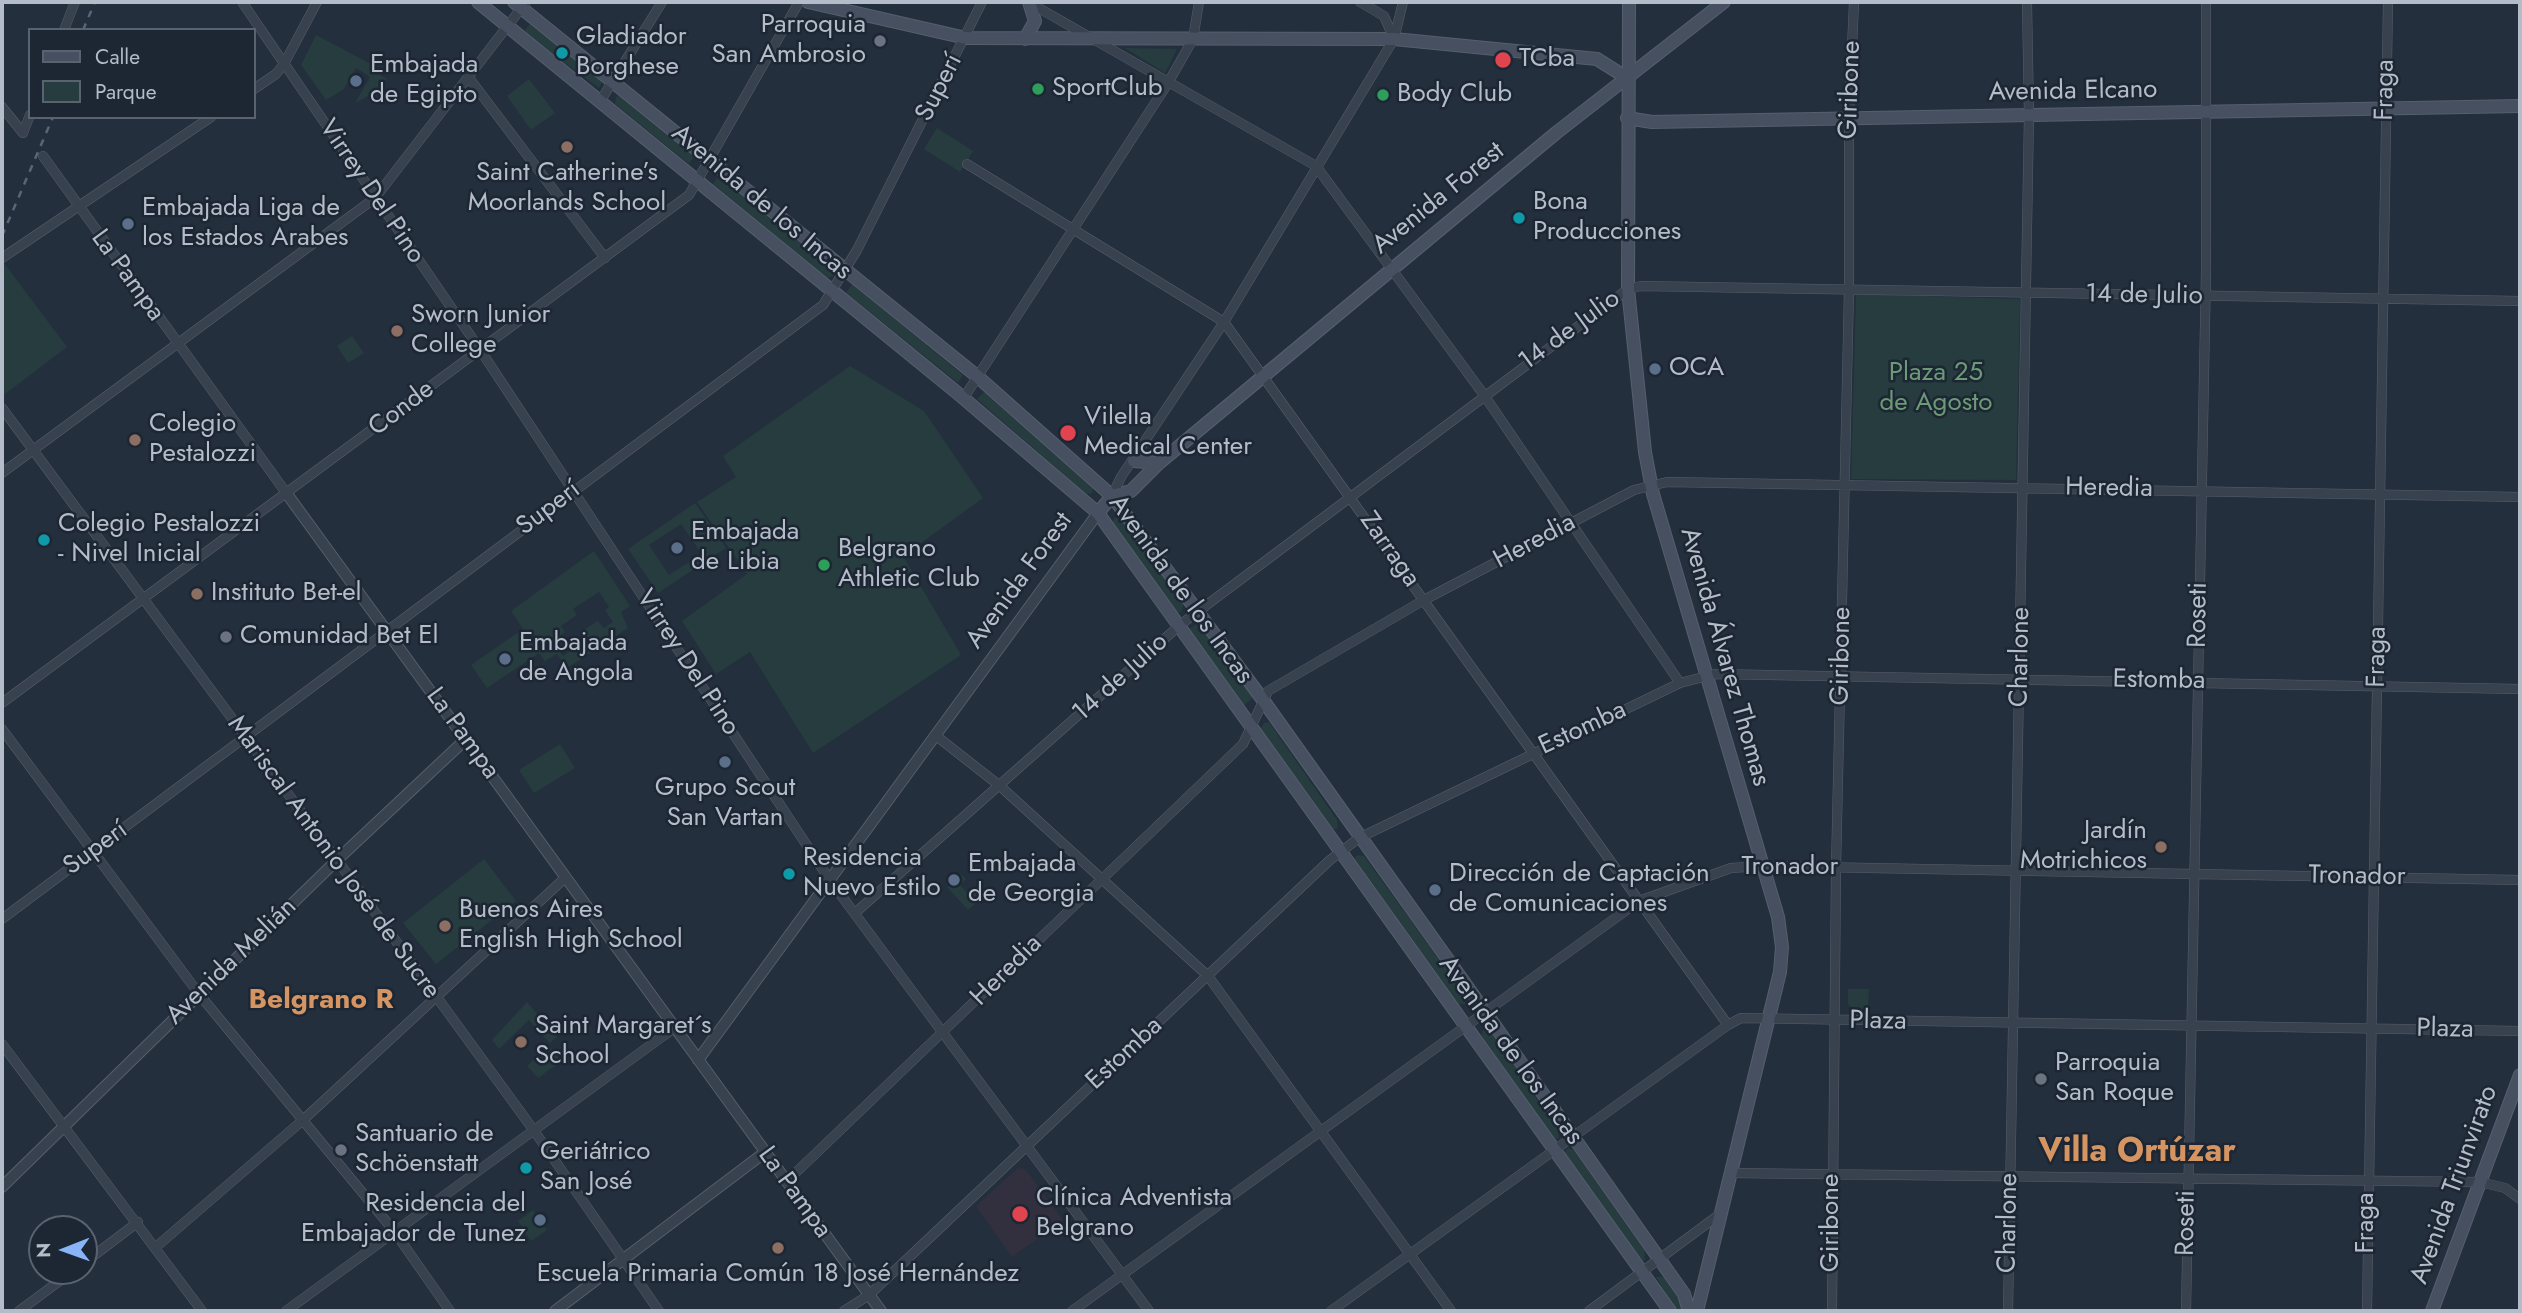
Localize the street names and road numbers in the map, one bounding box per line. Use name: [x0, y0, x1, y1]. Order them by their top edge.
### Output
street label: Giribone: [1834, 40, 1868, 140]
street label: Superí: [910, 49, 970, 127]
street label: Fraga: [2370, 59, 2402, 121]
street label: Avenida Elcano: [1988, 75, 2158, 109]
street label: Virrey Del Pino: [311, 114, 431, 270]
street label: Avenida de los Incas: [665, 119, 857, 287]
street label: Avenida Forest: [1367, 136, 1511, 262]
street label: La Pampa: [83, 224, 171, 328]
street label: 14 de Julio: [2085, 279, 2203, 313]
street label: 14 de Julio: [1513, 284, 1627, 378]
street label: Conde: [363, 374, 441, 444]
street label: Heredia: [2065, 473, 2153, 505]
street label: Superí: [511, 475, 587, 543]
street label: Avenida de los Incas: [1101, 490, 1259, 690]
street label: Avenida Forest: [960, 507, 1080, 655]
street label: Zarraga: [1352, 507, 1426, 593]
street label: Heredia: [1489, 508, 1581, 576]
street label: Avenida Álvarez Thomas: [1672, 524, 1776, 790]
street label: Roseti: [2183, 582, 2215, 648]
street label: Virrey Del Pino: [628, 584, 746, 742]
street label: Giribone: [1826, 606, 1858, 706]
street label: Charlone: [2005, 607, 2037, 707]
street label: Fraga: [2362, 626, 2394, 688]
street label: 14 de Julio: [1067, 627, 1175, 729]
street label: Estomba: [2112, 665, 2206, 697]
street label: La Pampa: [418, 682, 506, 786]
street label: Estomba: [1534, 695, 1632, 763]
street label: Mariscal Antonio José de Sucre: [220, 710, 446, 1006]
street label: Superí: [58, 815, 134, 883]
street label: Tronador: [1742, 852, 1838, 884]
street label: Tronador: [2308, 861, 2406, 893]
street label: Avenida Melián: [160, 892, 304, 1032]
street label: Heredia: [965, 929, 1049, 1013]
street label: Avenida de los Incas: [1431, 951, 1589, 1151]
street label: Plaza: [1849, 1006, 1907, 1038]
street label: Estomba: [1080, 1011, 1170, 1097]
street label: Plaza: [2416, 1014, 2474, 1046]
street label: Avenida Triunvirato: [2405, 1082, 2505, 1288]
street label: La Pampa: [750, 1141, 838, 1245]
street label: Charlone: [1993, 1173, 2025, 1273]
street label: Giribone: [1816, 1174, 1848, 1272]
street label: Roseti: [2171, 1190, 2203, 1256]
street label: Fraga: [2351, 1192, 2383, 1254]

